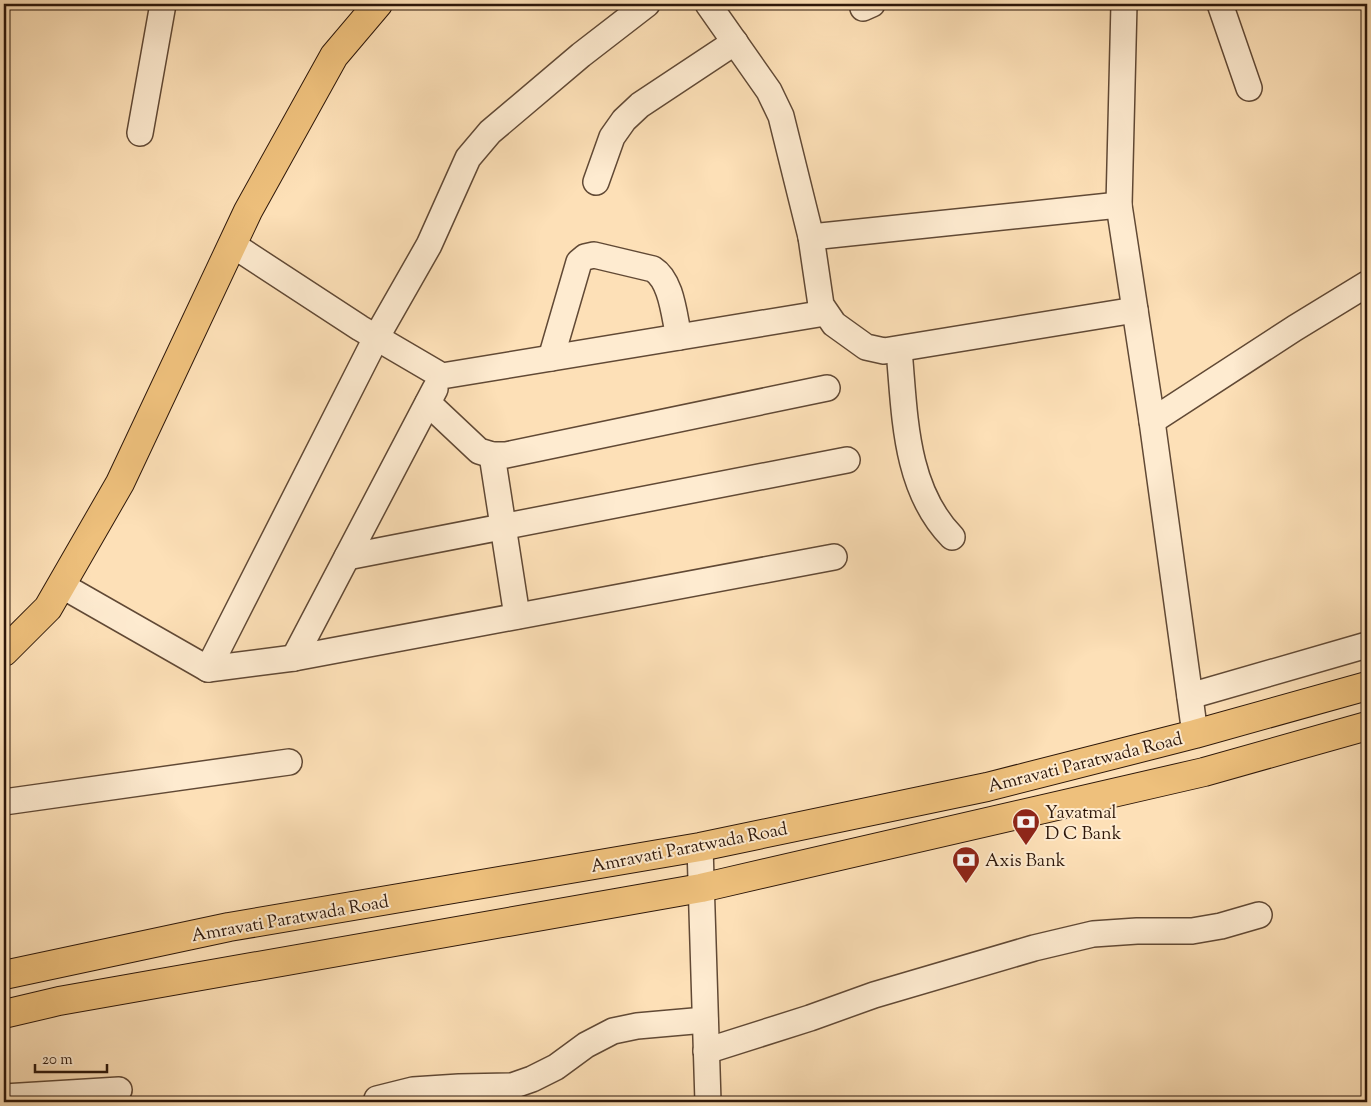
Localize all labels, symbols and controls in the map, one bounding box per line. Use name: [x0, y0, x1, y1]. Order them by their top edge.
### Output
street label: Amravati Paratwada Road: [985, 727, 1186, 801]
place label: Yavatmal D C Bank: [1045, 801, 1122, 848]
bank icon: Yavatmal D C Bank: [1011, 807, 1041, 846]
street label: Amravati Paratwada Road: [589, 817, 790, 881]
bank icon: Axis Bank: [951, 845, 981, 884]
place label: Axis Bank: [985, 849, 1066, 875]
street label: Amravati Paratwada Road: [190, 890, 391, 950]
scale bar: [35, 1041, 108, 1073]
text: 20 m: [42, 1050, 73, 1071]

